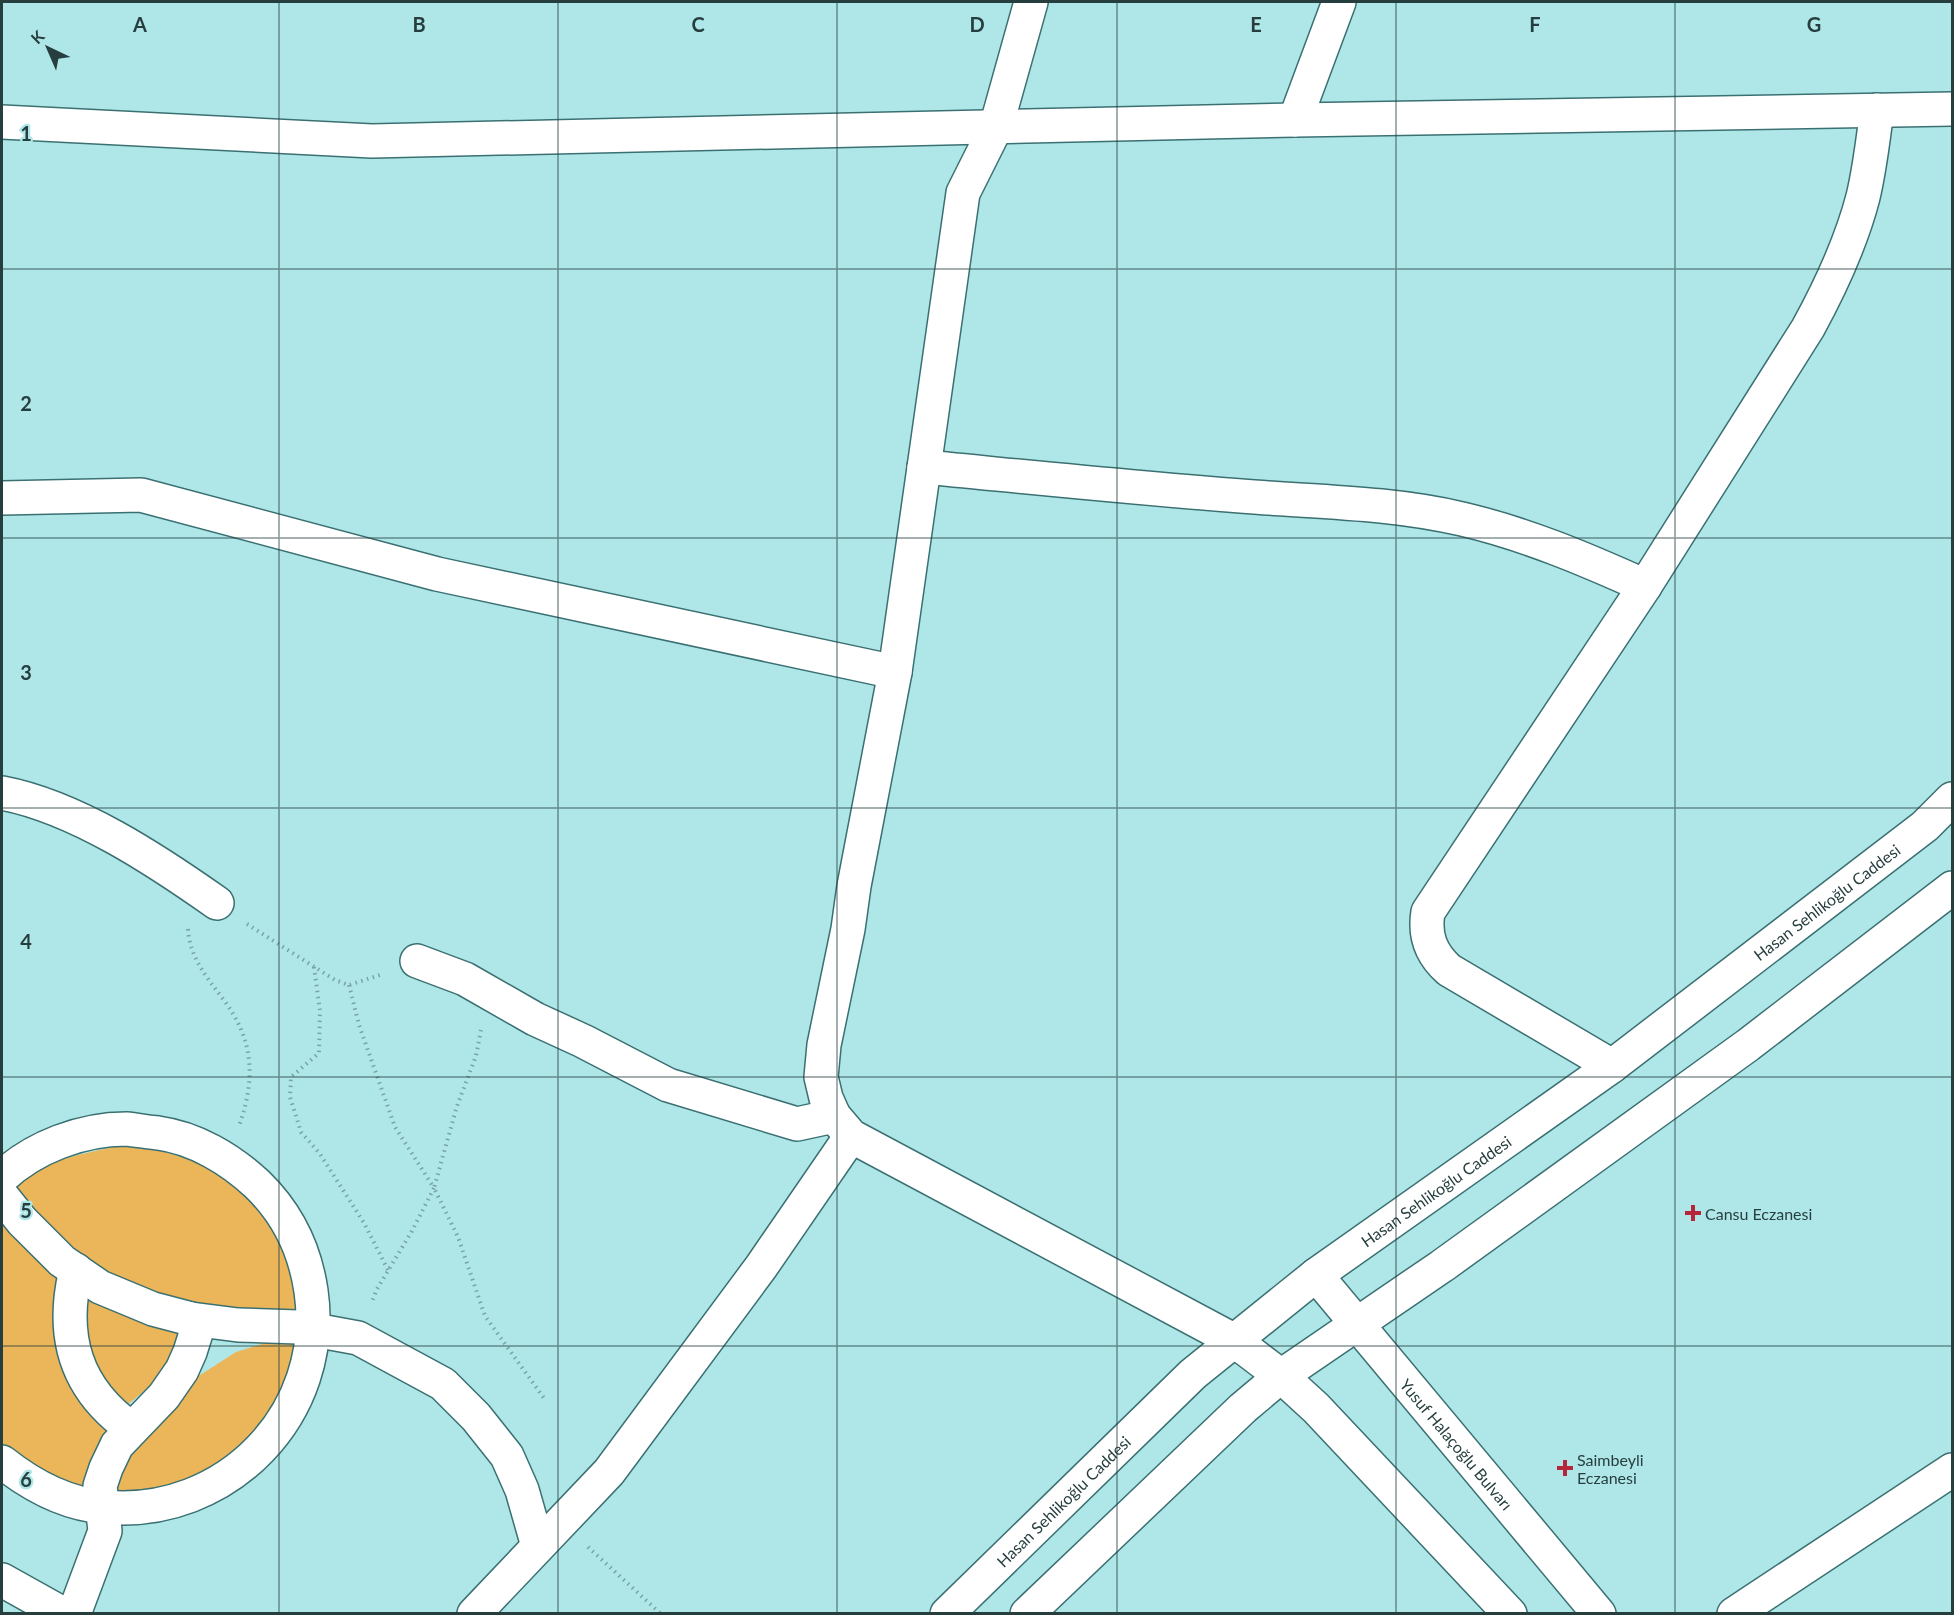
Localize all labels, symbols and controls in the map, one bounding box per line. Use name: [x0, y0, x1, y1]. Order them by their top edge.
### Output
text: A: [132, 12, 147, 36]
text: B: [412, 12, 426, 36]
text: C: [691, 12, 705, 36]
text: D: [969, 12, 985, 36]
text: E: [1250, 12, 1262, 36]
text: F: [1529, 12, 1541, 36]
text: G: [1807, 12, 1821, 36]
north arrow: [18, 18, 78, 78]
text: K: [27, 25, 49, 47]
text: 1: [20, 121, 32, 145]
text: 2: [20, 391, 32, 415]
text: 3: [20, 660, 32, 684]
street label: Hasan Sehlikoğlu Caddesi: [1749, 840, 1903, 964]
text: 4: [20, 929, 32, 953]
street label: Hasan Sehlikoğlu Caddesi: [1357, 1131, 1514, 1250]
text: 5: [20, 1198, 32, 1222]
place label: Cansu Eczanesi: [1705, 1204, 1812, 1223]
marker: Cansu Eczanesi: [1686, 1206, 1700, 1220]
street label: Yusuf Halaçoğlu Bulvarı: [1397, 1375, 1517, 1513]
street label: Hasan Sehlikoğlu Caddesi: [992, 1431, 1134, 1570]
place label: Saimbeyli Eczanesi: [1577, 1450, 1644, 1487]
marker: Saimbeyli Eczanesi: [1558, 1461, 1572, 1475]
text: 6: [20, 1467, 32, 1491]

